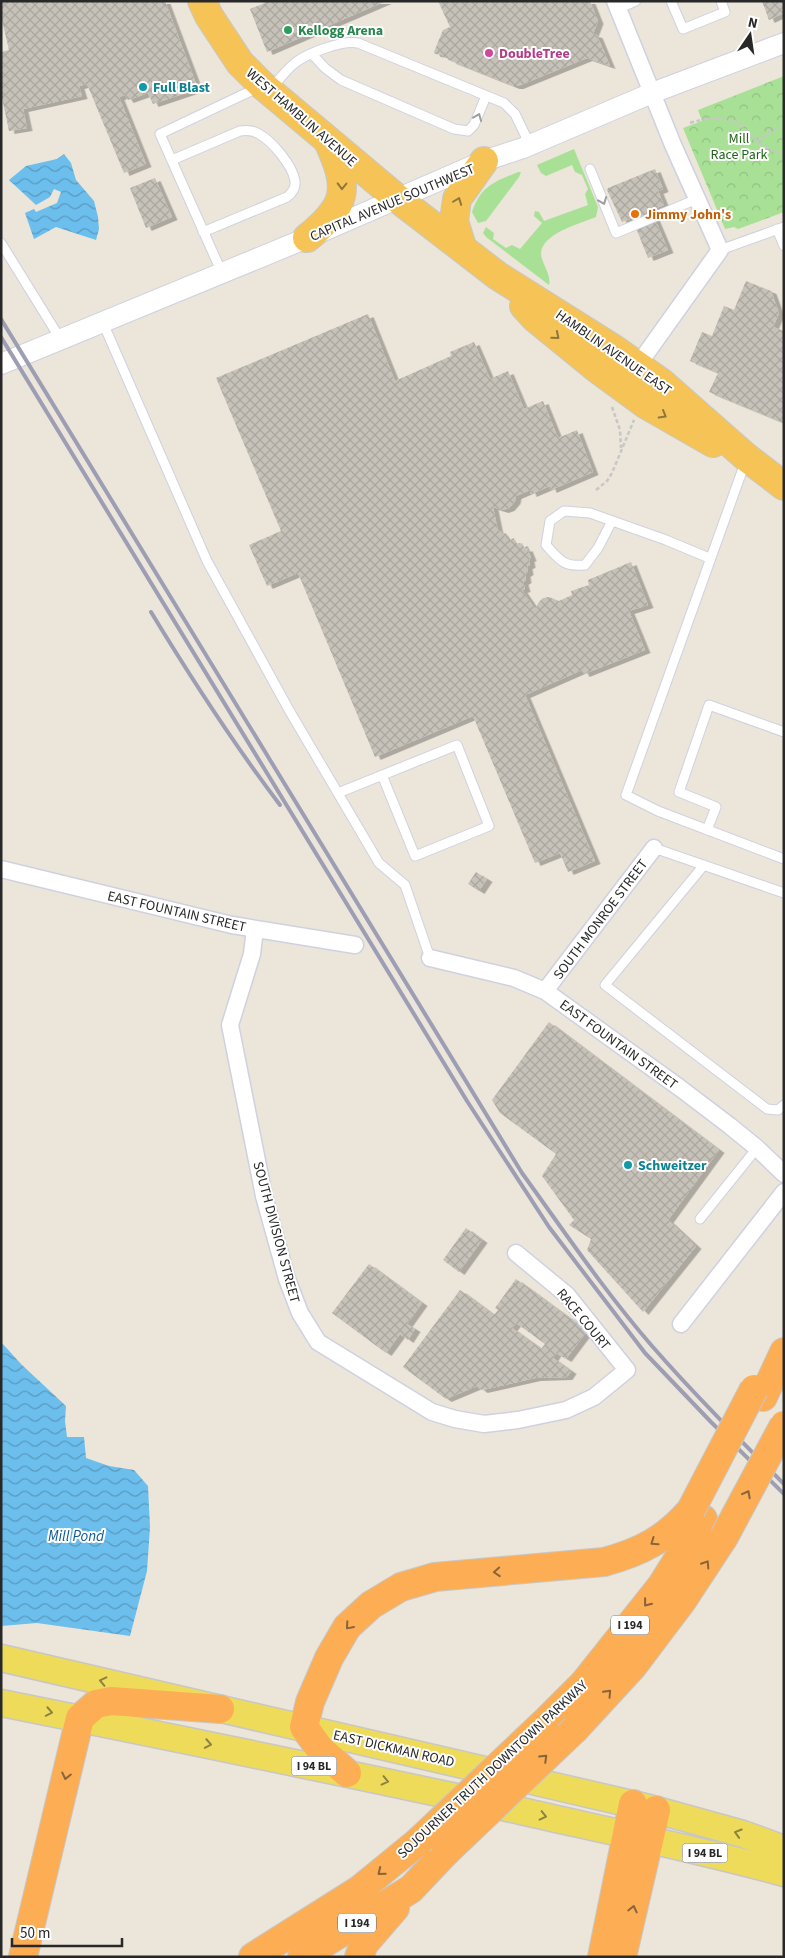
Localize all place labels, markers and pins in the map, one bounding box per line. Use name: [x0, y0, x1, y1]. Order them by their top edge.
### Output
place label: Kellogg Arena: [298, 21, 383, 41]
marker: Kellogg Arena: [282, 24, 294, 36]
place label: DoubleTree: [499, 44, 570, 64]
marker: DoubleTree: [483, 47, 495, 59]
place label: Full Blast: [153, 78, 211, 98]
marker: Full Blast: [137, 81, 149, 93]
place label: Jimmy John's: [645, 205, 731, 225]
marker: Jimmy John's: [629, 208, 641, 220]
place label: Schweitzer: [638, 1156, 707, 1176]
marker: Schweitzer: [622, 1159, 634, 1171]

